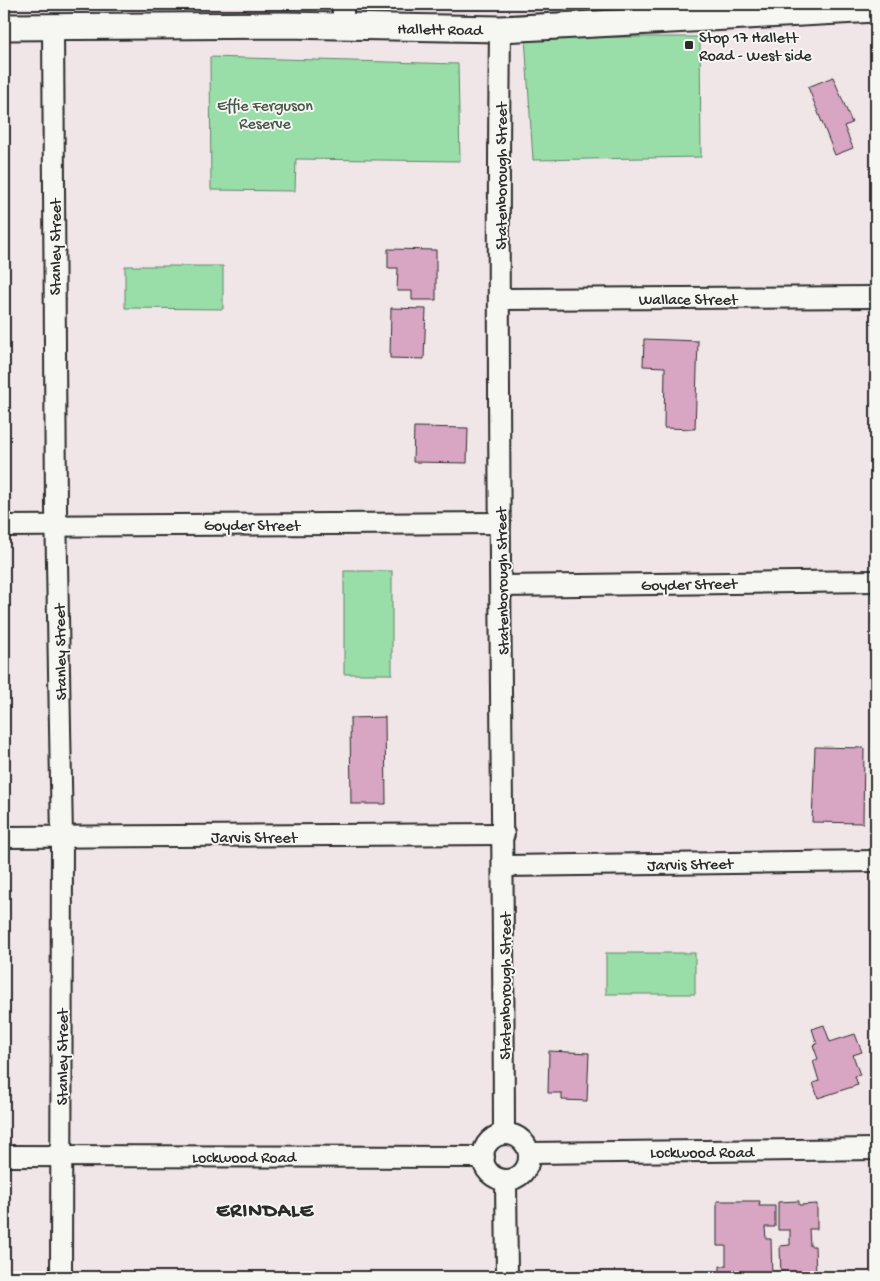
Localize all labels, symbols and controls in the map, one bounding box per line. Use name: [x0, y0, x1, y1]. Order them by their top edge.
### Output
street label: Hallett Road: [397, 21, 484, 42]
place label: Stop 17 Hallett Road - West side: [699, 30, 812, 67]
marker: Stop 17 Hallett Road - West side: [683, 39, 695, 51]
park label: Effie Ferguson Reserve: [217, 98, 313, 135]
street label: Statenborough Street: [494, 101, 513, 250]
street label: Stanley Street: [48, 197, 67, 295]
street label: Wallace Street: [639, 292, 739, 311]
street label: Statenborough Street: [494, 506, 515, 655]
street label: Goyder Street: [204, 518, 301, 537]
street label: Goyder Street: [641, 576, 739, 597]
street label: Stanley Street: [52, 602, 73, 700]
street label: Jarvis Street: [211, 830, 298, 849]
street label: Jarvis Street: [647, 856, 735, 877]
street label: Statenborough Street: [498, 911, 517, 1060]
street label: Stanley Street: [55, 1007, 74, 1105]
street label: Lockwood Road: [650, 1145, 756, 1164]
street label: Lockwood Road: [192, 1150, 298, 1169]
district label: ERINDALE: [216, 1200, 315, 1225]

